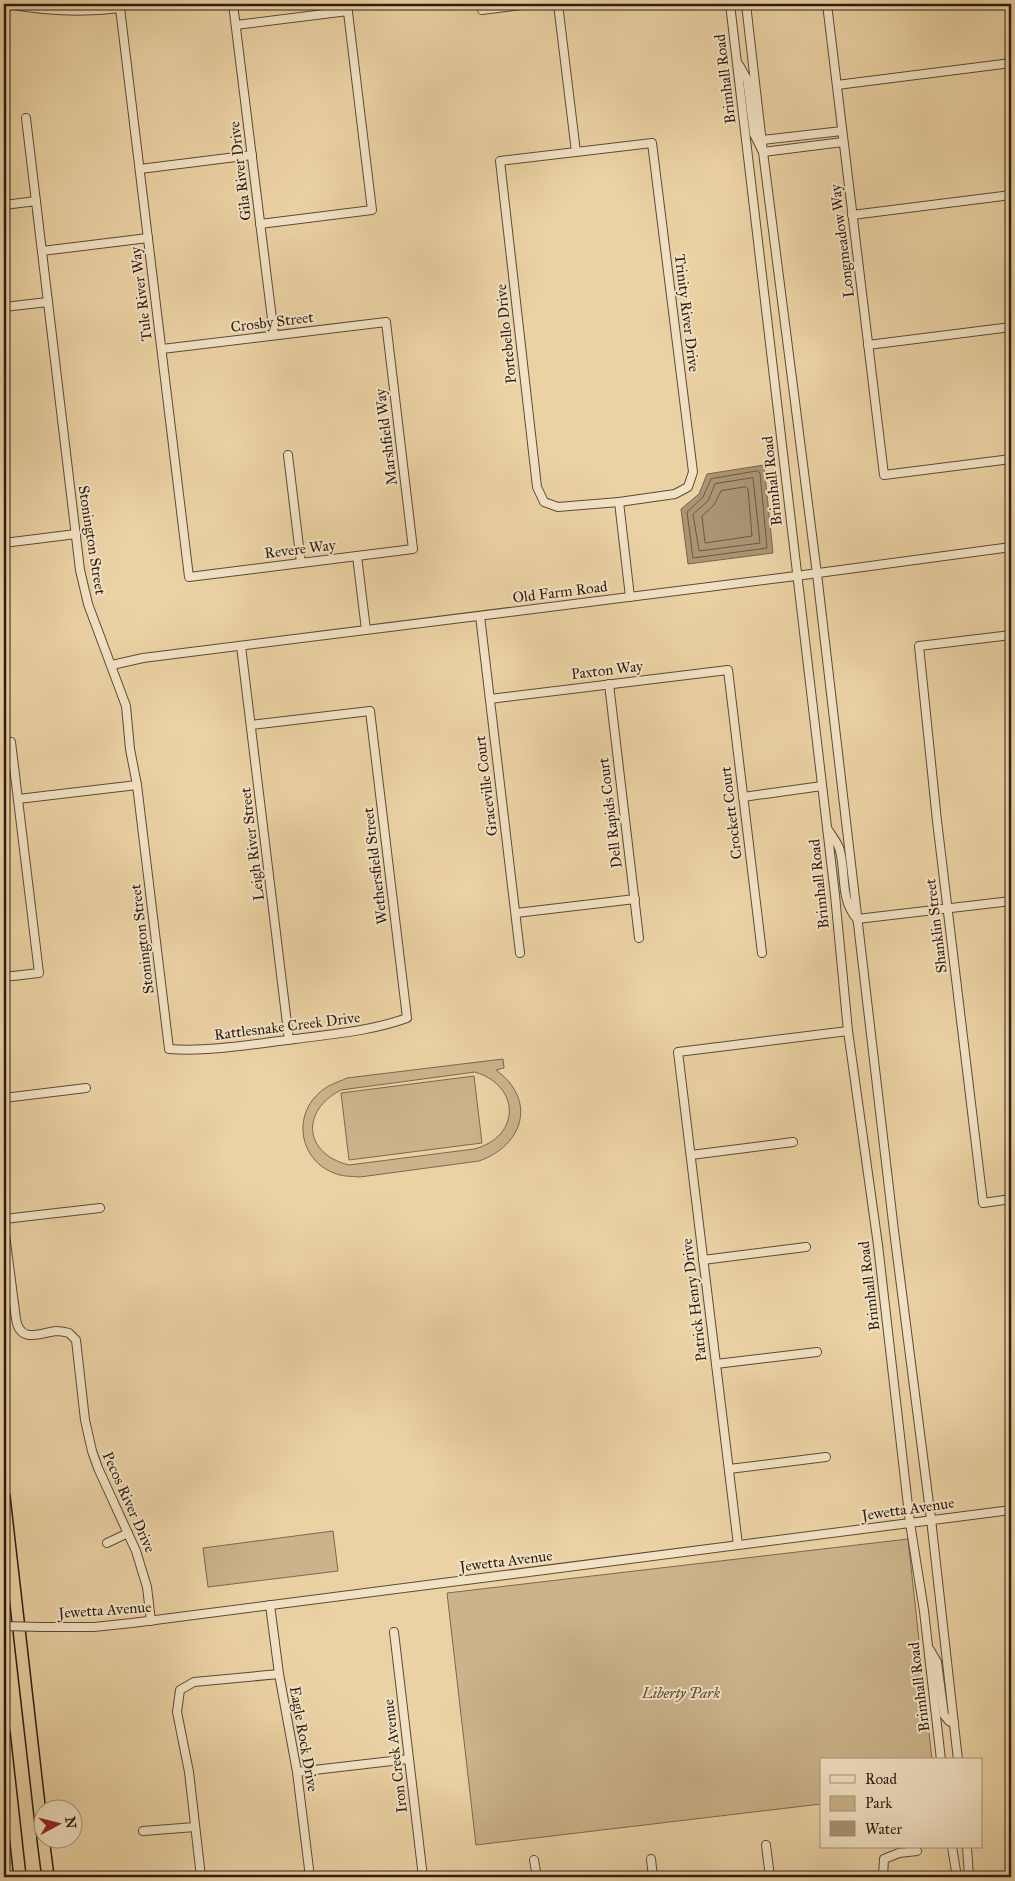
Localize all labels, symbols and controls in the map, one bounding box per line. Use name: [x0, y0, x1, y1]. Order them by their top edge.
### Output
street label: Brimhall Road: [711, 33, 739, 125]
street label: Gila River Drive: [225, 120, 255, 222]
street label: Longmeadow Way: [826, 182, 858, 299]
street label: Tule River Way: [126, 245, 156, 342]
street label: Trinity River Drive: [671, 253, 703, 373]
street label: Portebello Drive: [492, 283, 520, 385]
street label: Crosby Street: [229, 308, 315, 336]
street label: Marshfield Way: [371, 386, 401, 487]
street label: Brimhall Road: [758, 435, 786, 527]
street label: Stonington Street: [74, 484, 110, 597]
street label: Revere Way: [263, 536, 338, 562]
street label: Old Farm Road: [512, 577, 609, 607]
street label: Paxton Way: [570, 657, 645, 683]
street label: Graceville Court: [471, 734, 501, 837]
street label: Dell Rapids Court: [594, 756, 626, 869]
street label: Crockett Court: [716, 765, 746, 861]
street label: Leigh River Street: [236, 786, 268, 902]
street label: Wethersfield Street: [359, 806, 391, 926]
street label: Brimhall Road: [805, 838, 833, 930]
street label: Shanklin Street: [921, 877, 951, 974]
street label: Stonington Street: [126, 882, 158, 995]
street label: Rattlesnake Creek Drive: [213, 1008, 361, 1044]
street label: Patrick Henry Drive: [678, 1237, 710, 1363]
street label: Brimhall Road: [855, 1240, 883, 1332]
street label: Pecos River Drive: [99, 1449, 159, 1555]
street label: Jewetta Avenue: [859, 1494, 956, 1526]
street label: Jewetta Avenue: [457, 1546, 553, 1577]
street label: Jewetta Avenue: [56, 1598, 152, 1623]
street label: Brimhall Road: [905, 1641, 933, 1733]
park label: Liberty Park: [641, 1684, 720, 1702]
street label: Eagle Rock Drive: [286, 1685, 322, 1793]
street label: Iron Creek Avenue: [379, 1698, 411, 1814]
legend: [820, 1758, 982, 1848]
text: Road: [865, 1770, 897, 1788]
text: Park: [865, 1794, 892, 1812]
north arrow: [32, 1798, 82, 1848]
text: N: [61, 1816, 80, 1830]
text: Water: [865, 1820, 902, 1838]

